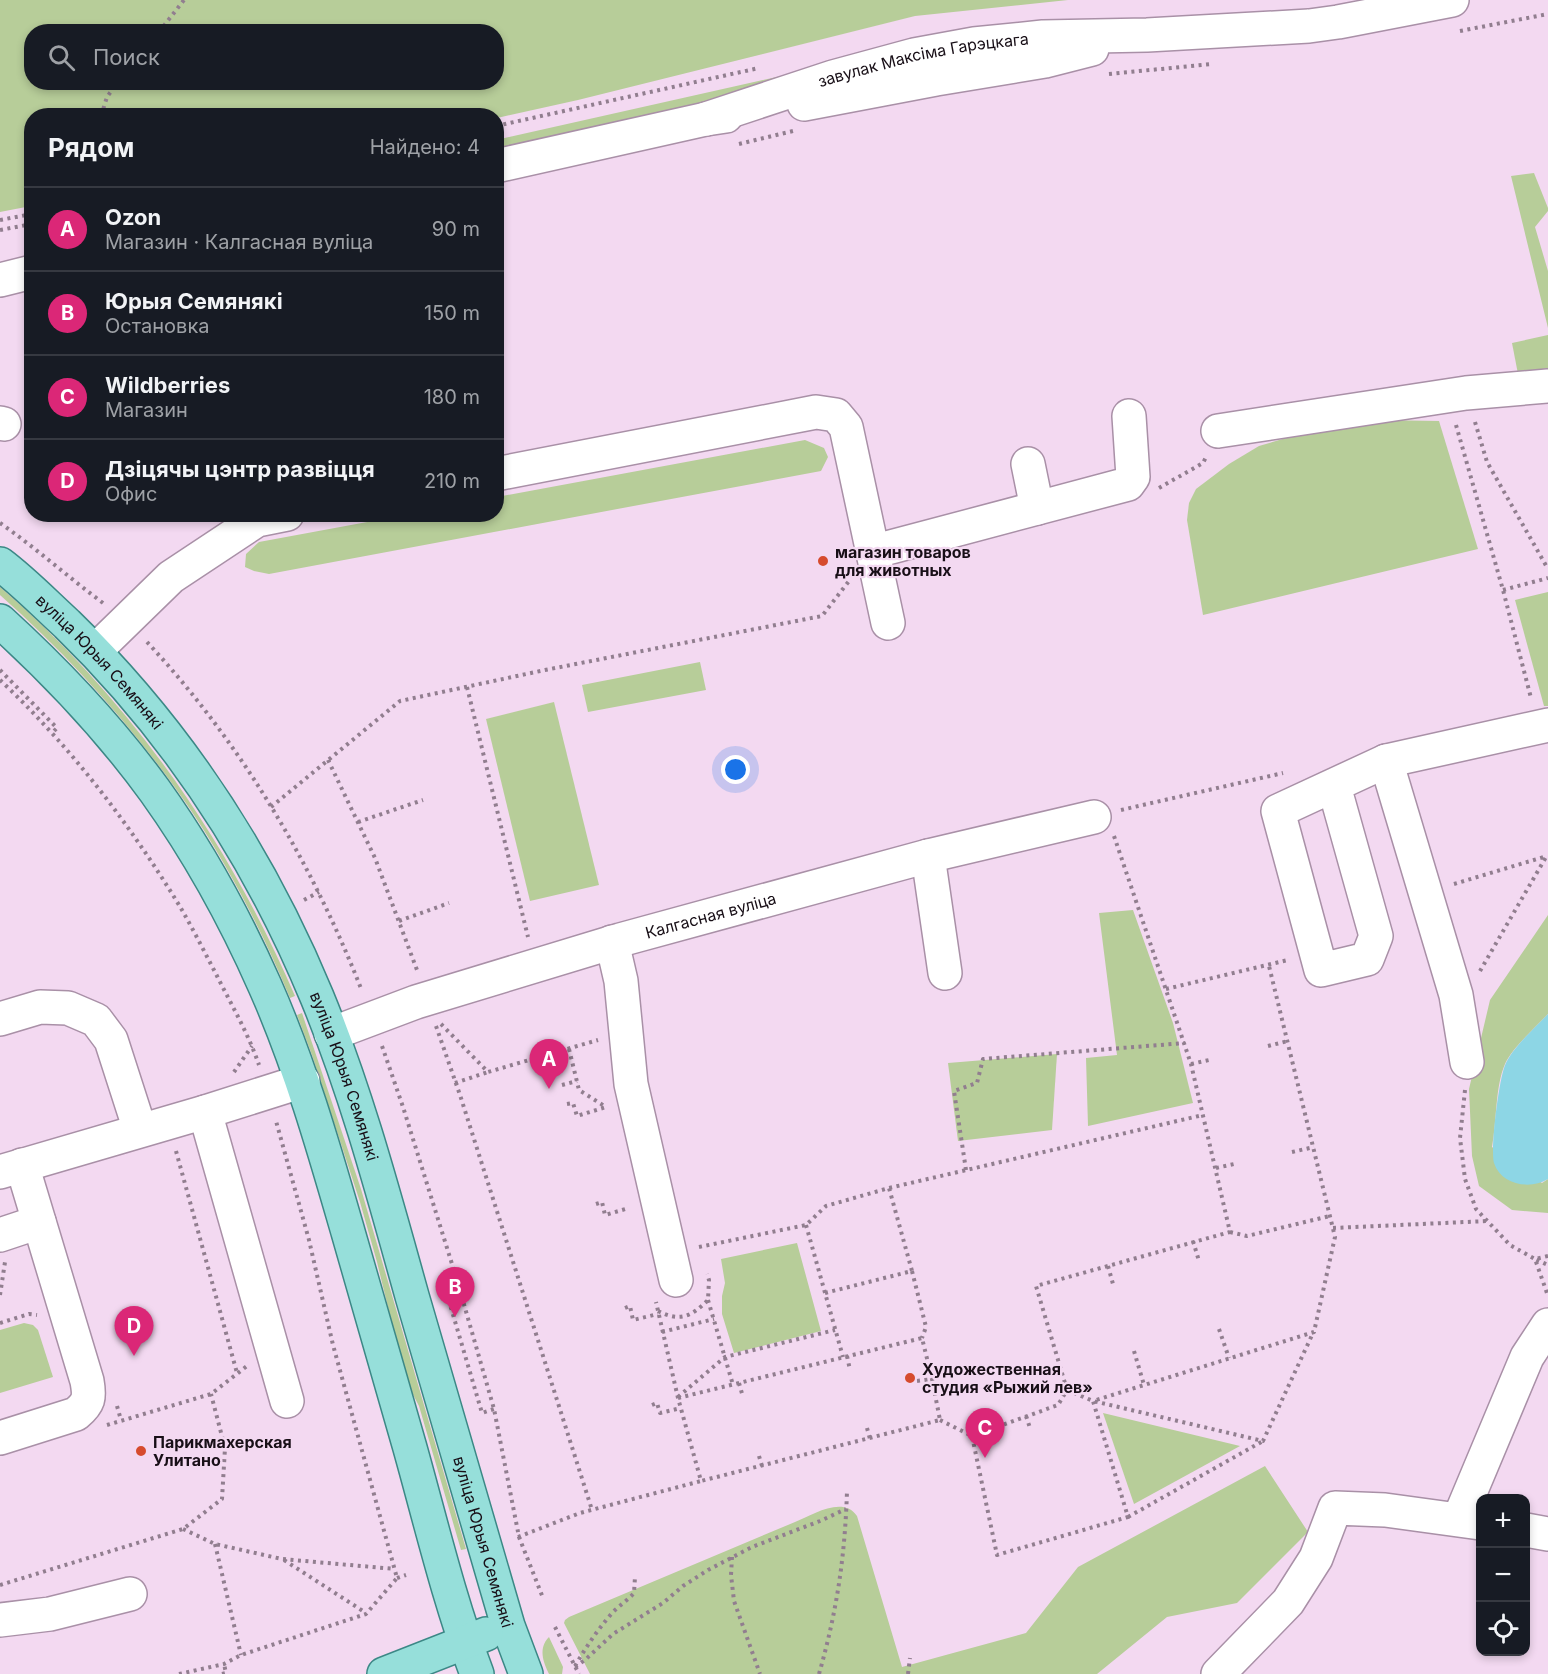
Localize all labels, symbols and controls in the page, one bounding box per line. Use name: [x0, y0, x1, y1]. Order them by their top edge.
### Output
search box: [24, 24, 504, 90]
street label: завулак Максіма Гарэцкага: [815, 29, 1030, 91]
icon: search: [45, 41, 78, 74]
text: Поиск: [93, 44, 160, 70]
text: Рядом: [48, 132, 134, 163]
text: Найдено: 4: [370, 135, 480, 159]
text: Ozon: [105, 204, 161, 230]
text: A: [60, 217, 75, 241]
text: 90 m: [432, 217, 480, 241]
text: Магазин · Калгасная вуліца: [105, 230, 373, 254]
text: Юрыя Семянякі: [105, 288, 283, 314]
text: B: [61, 301, 74, 325]
text: 150 m: [424, 301, 480, 325]
text: Остановка: [105, 314, 209, 338]
text: Wildberries: [105, 372, 230, 398]
text: C: [60, 385, 75, 409]
text: 180 m: [424, 385, 480, 409]
text: Магазин: [105, 398, 188, 422]
text: Дзіцячы цэнтр развіцця: [105, 456, 375, 482]
text: D: [60, 469, 75, 493]
text: 210 m: [424, 469, 480, 493]
text: Офис: [105, 482, 157, 506]
place label: магазин товаров для животных: [835, 542, 971, 580]
marker: магазин товаров для животных: [816, 554, 830, 568]
street label: вуліца Юрыя Семянякі: [32, 590, 168, 733]
your location: [721, 755, 750, 784]
street label: Калгасная вуліца: [643, 888, 778, 943]
street label: вуліца Юрыя Семянякі: [306, 989, 383, 1163]
pin: A: [530, 1040, 568, 1089]
pin: B: [436, 1268, 474, 1317]
pin: D: [114, 1306, 154, 1356]
place label: Художественная студия «Рыжий лев»: [922, 1359, 1093, 1397]
marker: Художественная студия «Рыжий лев»: [903, 1371, 917, 1385]
pin: C: [966, 1408, 1004, 1458]
place label: Парикмахерская Улитано: [153, 1432, 292, 1470]
marker: Парикмахерская Улитано: [134, 1444, 148, 1458]
street label: вуліца Юрыя Семянякі: [449, 1454, 518, 1630]
map controls: [1476, 1494, 1530, 1656]
button: +: [1476, 1494, 1530, 1548]
button: −: [1476, 1548, 1530, 1602]
button: locate: [1476, 1602, 1530, 1656]

